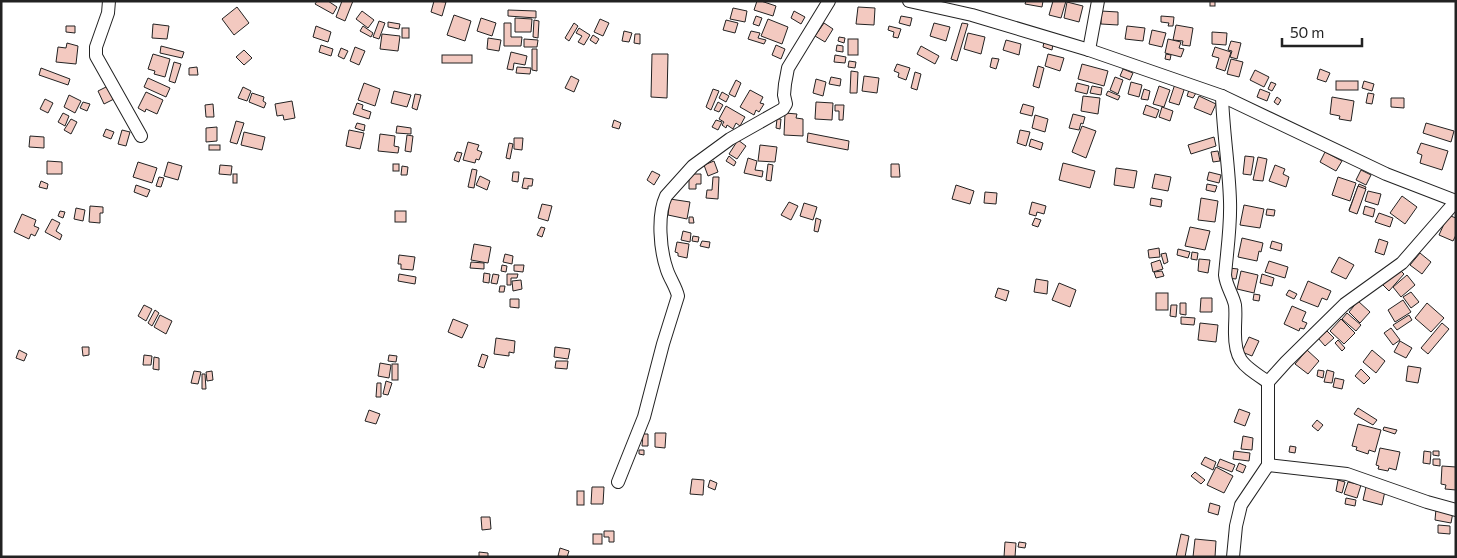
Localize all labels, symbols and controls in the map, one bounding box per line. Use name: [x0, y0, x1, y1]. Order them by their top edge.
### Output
scale bar: [1282, 15, 1362, 47]
text: 50 m: [1290, 23, 1324, 41]

